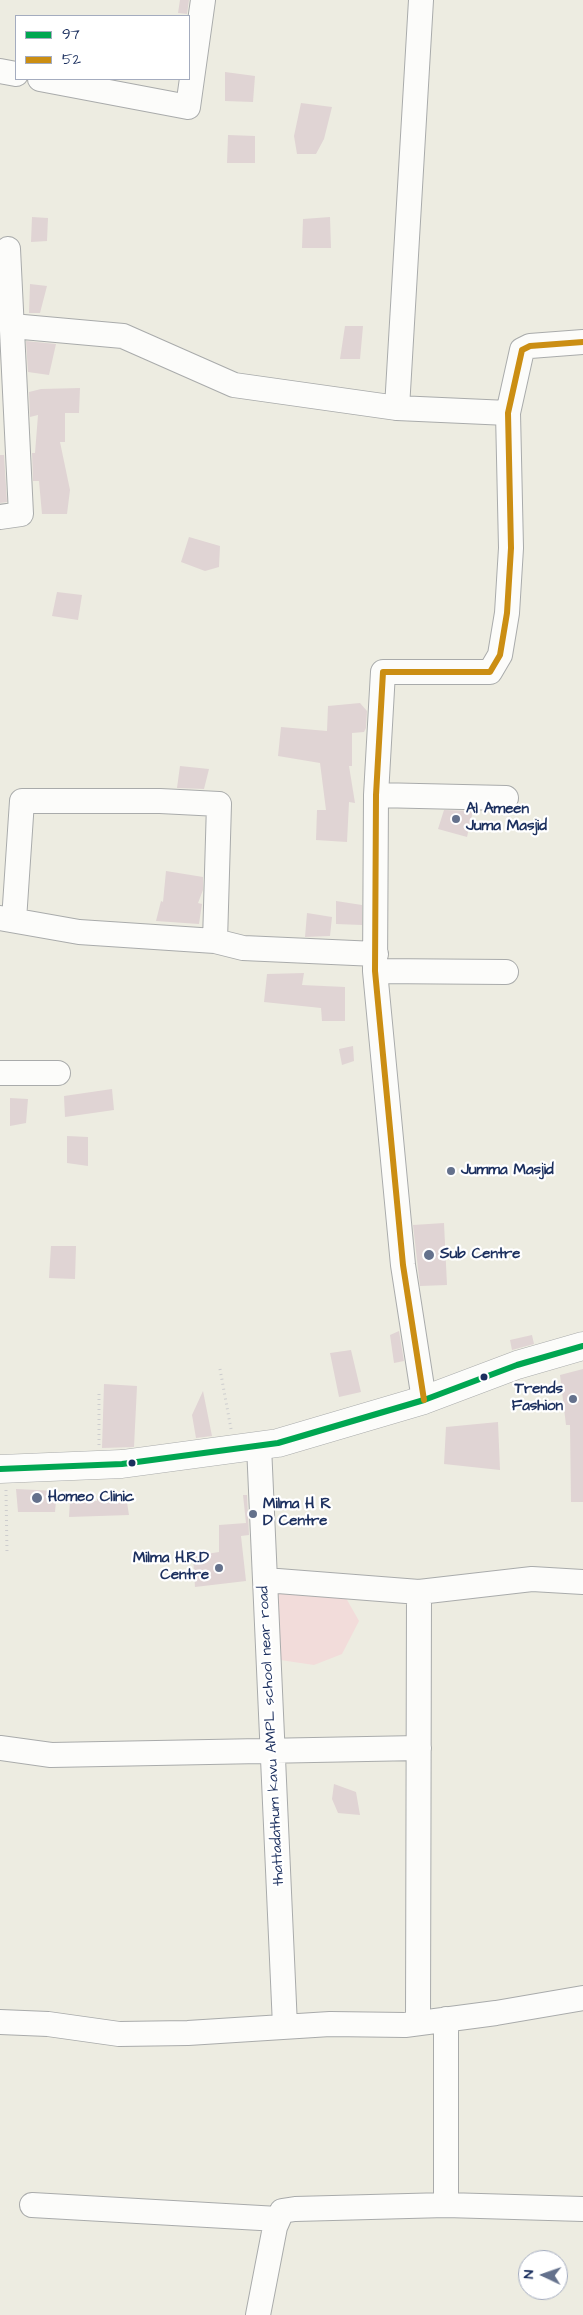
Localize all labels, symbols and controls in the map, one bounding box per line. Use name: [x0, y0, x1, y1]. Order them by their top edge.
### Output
legend: [15, 15, 190, 80]
text: 97: [62, 24, 80, 45]
text: 52: [62, 49, 81, 70]
place label: Al Ameen Juma Masjid: [466, 801, 547, 836]
marker: Al Ameen Juma Masjid: [450, 813, 462, 825]
place label: Jumma Masjid: [461, 1162, 554, 1180]
marker: Jumma Masjid: [445, 1165, 457, 1177]
place label: Sub Centre: [440, 1246, 520, 1264]
marker: Sub Centre: [422, 1248, 436, 1262]
unlabelled marker: [479, 1372, 489, 1382]
place label: Trends Fashion: [512, 1381, 563, 1416]
marker: Trends Fashion: [567, 1393, 579, 1405]
unlabelled marker: [127, 1458, 137, 1468]
place label: Homeo Clinic: [48, 1489, 134, 1507]
marker: Homeo Clinic: [30, 1491, 44, 1505]
place label: Milma H R D Centre: [263, 1496, 331, 1531]
marker: Milma H R D Centre: [247, 1508, 259, 1520]
place label: Milma H.R.D Centre: [133, 1550, 209, 1585]
marker: Milma H.R.D Centre: [213, 1562, 225, 1574]
street label: thattadathum kavu AMPL school near road: [255, 1586, 289, 1886]
north arrow: [518, 2250, 568, 2300]
text: N: [519, 2269, 539, 2279]

